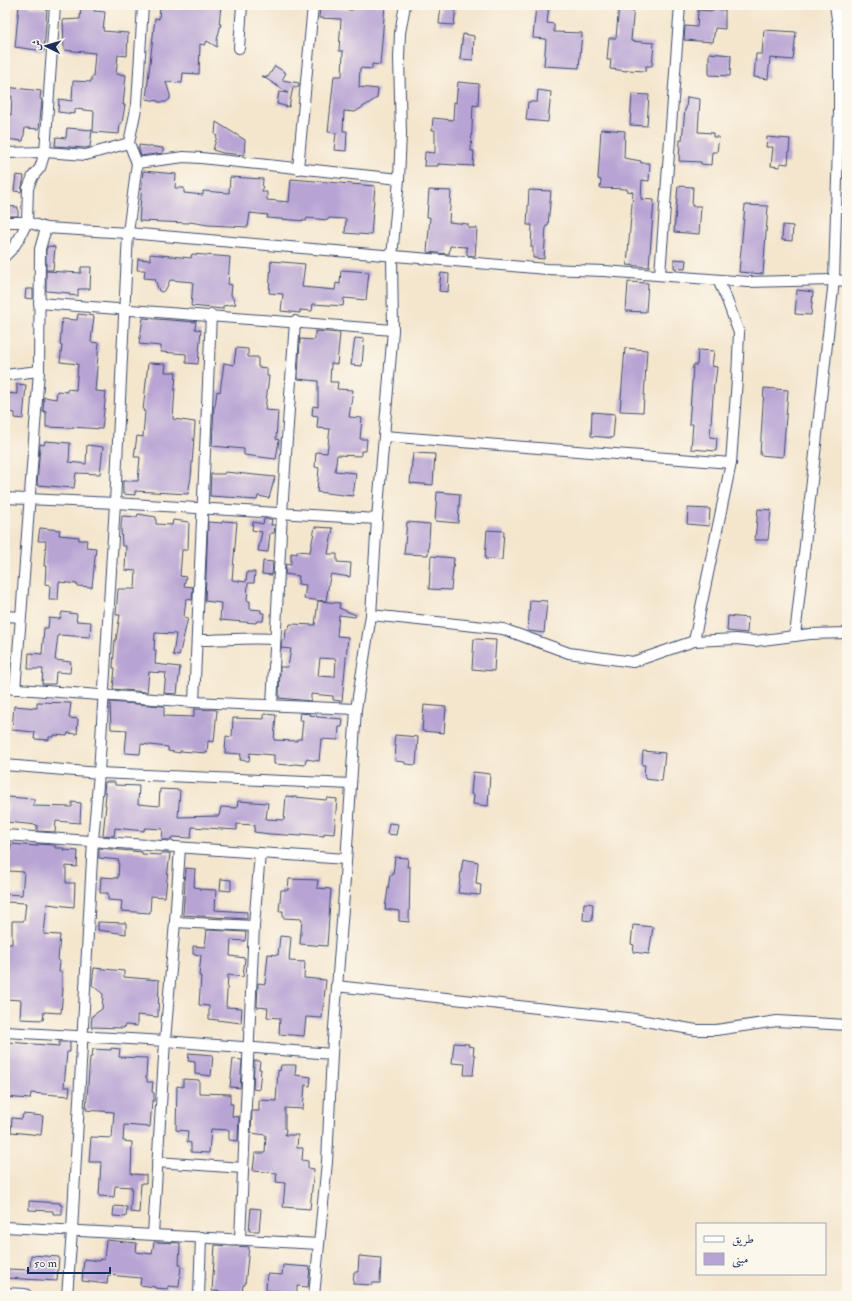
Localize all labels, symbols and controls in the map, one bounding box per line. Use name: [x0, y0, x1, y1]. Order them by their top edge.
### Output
north arrow: [26, 26, 66, 66]
text: ش: [30, 39, 43, 51]
legend: [696, 1223, 826, 1275]
text: طريق: [732, 1232, 754, 1247]
scale bar: [28, 1249, 110, 1275]
text: مبنى: [732, 1252, 748, 1268]
text: 50 m: [34, 1256, 58, 1271]

